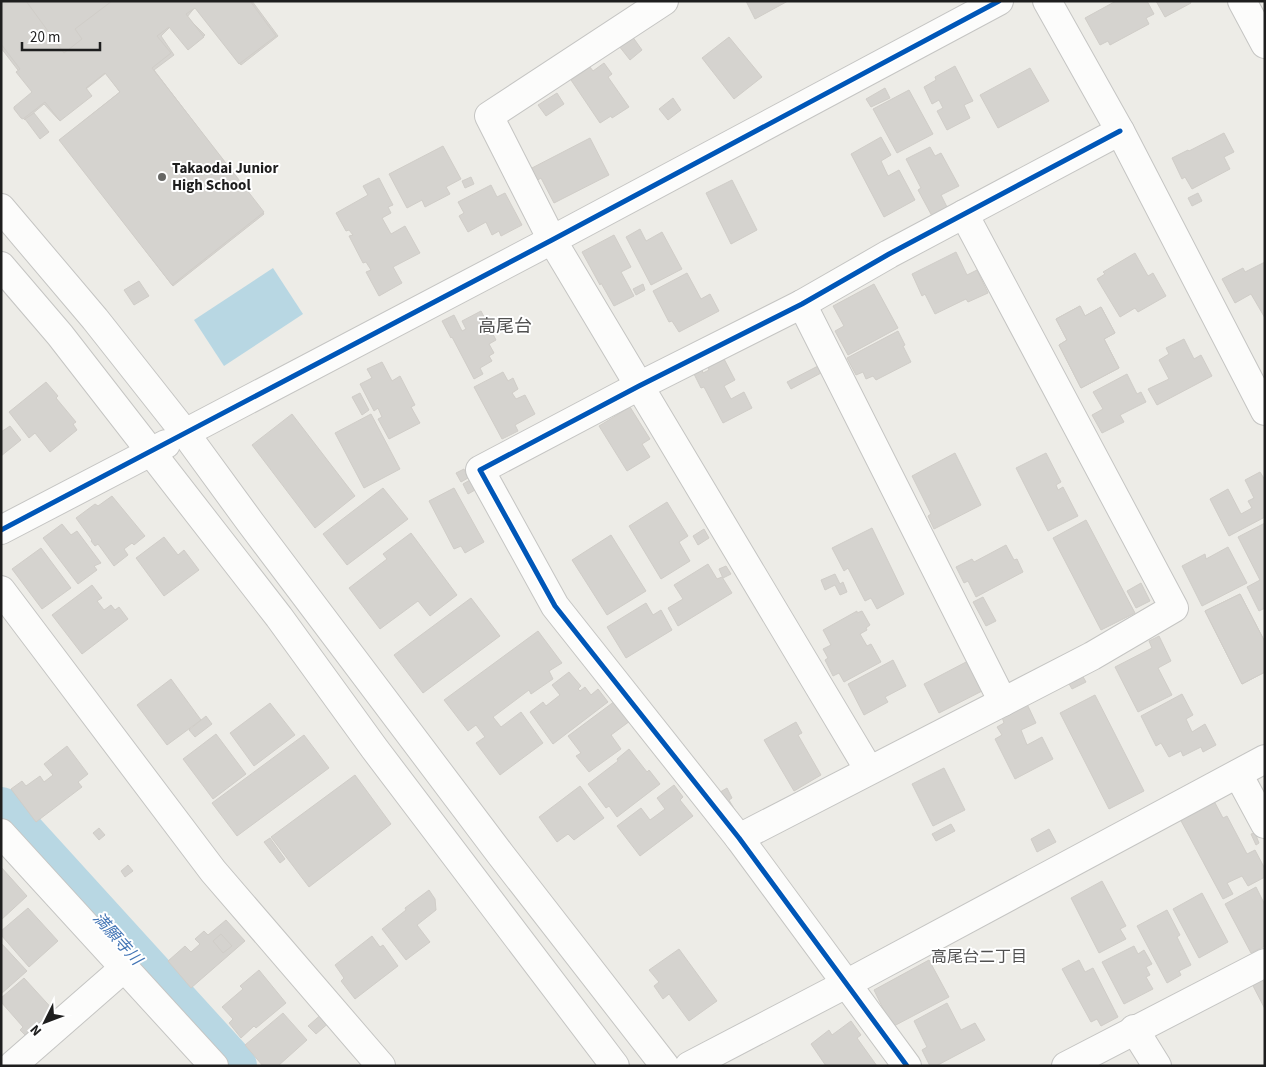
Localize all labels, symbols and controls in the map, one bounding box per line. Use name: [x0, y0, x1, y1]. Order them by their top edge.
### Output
scale bar: [22, 20, 100, 52]
text: 20 m: [30, 27, 60, 48]
place label: Takaodai Junior High School: [172, 158, 278, 196]
marker: Takaodai Junior High School: [156, 171, 168, 183]
district label: 高尾台: [478, 314, 532, 339]
water label: 満願寺川: [88, 908, 148, 971]
district label: 高尾台二丁目: [931, 946, 1027, 968]
north arrow: [20, 997, 70, 1047]
text: N: [26, 1020, 47, 1040]

